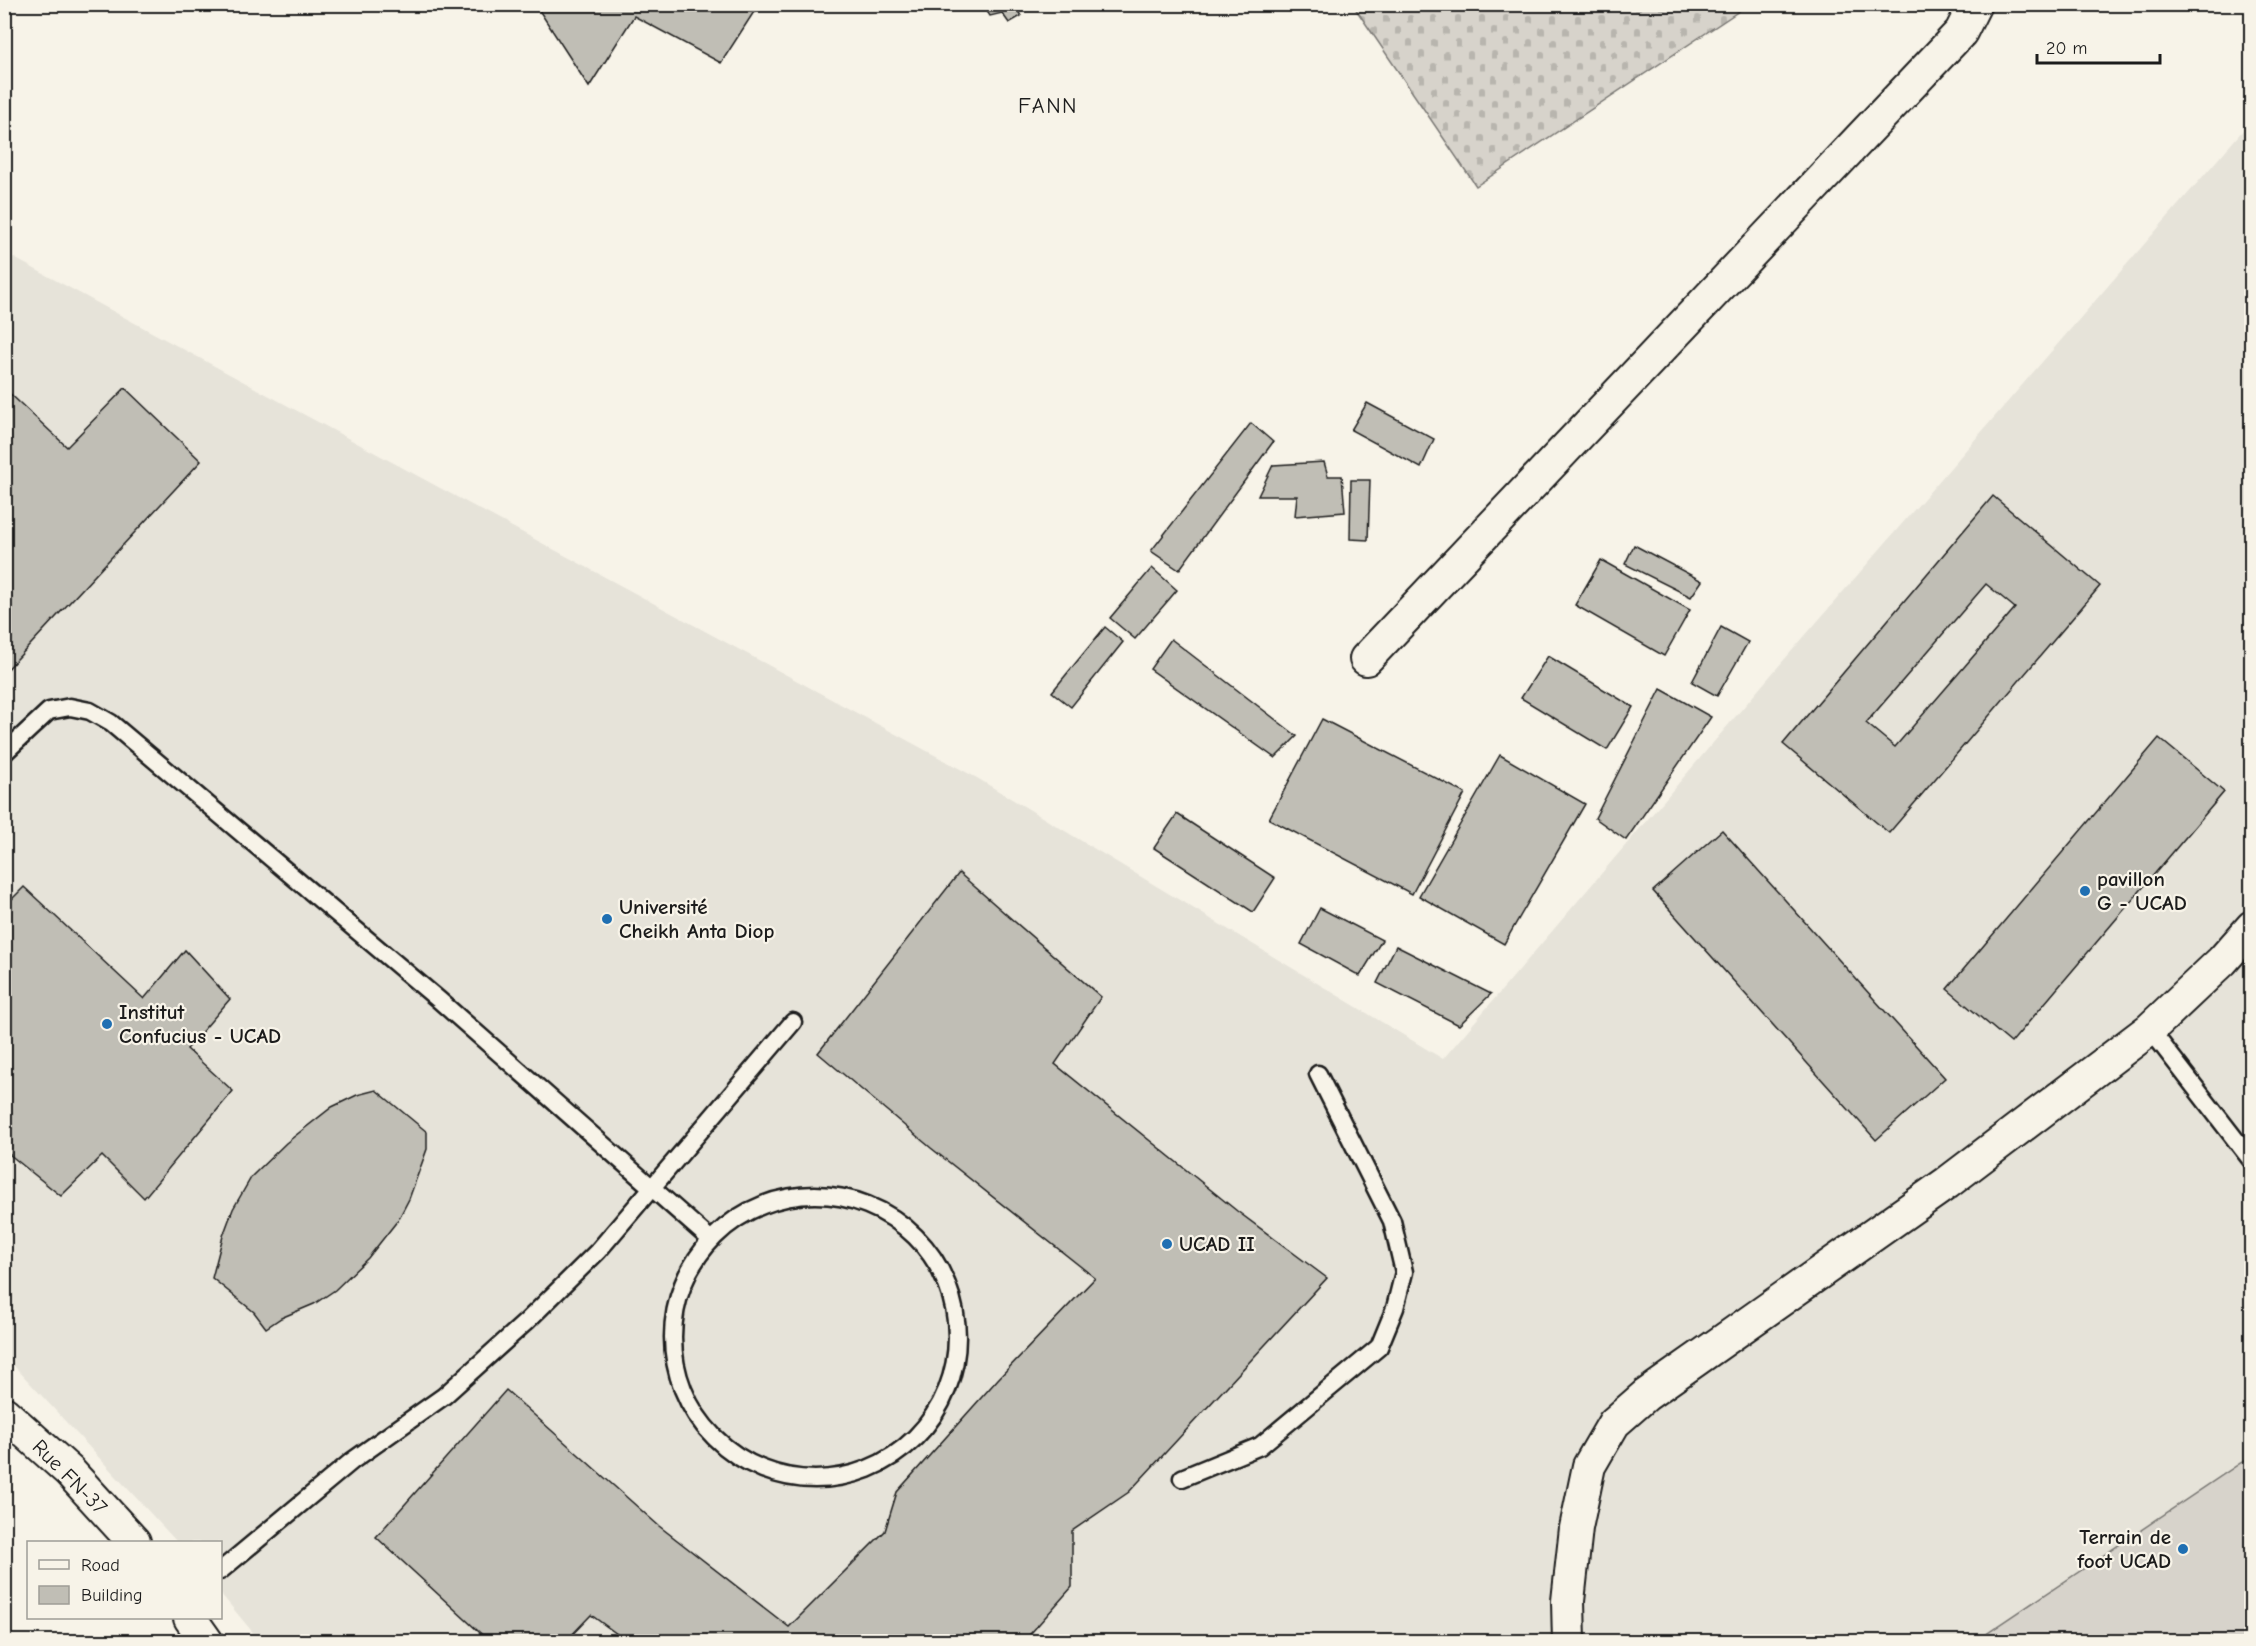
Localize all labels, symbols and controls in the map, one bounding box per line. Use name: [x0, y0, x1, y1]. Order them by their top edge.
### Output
scale bar: [2037, 27, 2160, 65]
text: 20 m: [2046, 38, 2087, 59]
district label: FANN: [1018, 93, 1078, 119]
place label: pavillon G - UCAD: [2097, 867, 2187, 915]
marker: pavillon G - UCAD: [2078, 884, 2092, 898]
place label: Université Cheikh Anta Diop: [619, 895, 774, 943]
marker: Université Cheikh Anta Diop: [600, 912, 614, 926]
place label: Institut Confucius - UCAD: [119, 1000, 281, 1048]
marker: Institut Confucius - UCAD: [100, 1017, 114, 1031]
place label: UCAD II: [1179, 1232, 1255, 1256]
marker: UCAD II: [1160, 1237, 1174, 1251]
street label: Rue FN-37: [28, 1435, 112, 1519]
place label: Terrain de foot UCAD: [2076, 1525, 2171, 1573]
legend: [27, 1541, 222, 1619]
marker: Terrain de foot UCAD: [2176, 1542, 2190, 1556]
text: Road: [81, 1555, 120, 1576]
text: Building: [81, 1585, 143, 1606]

